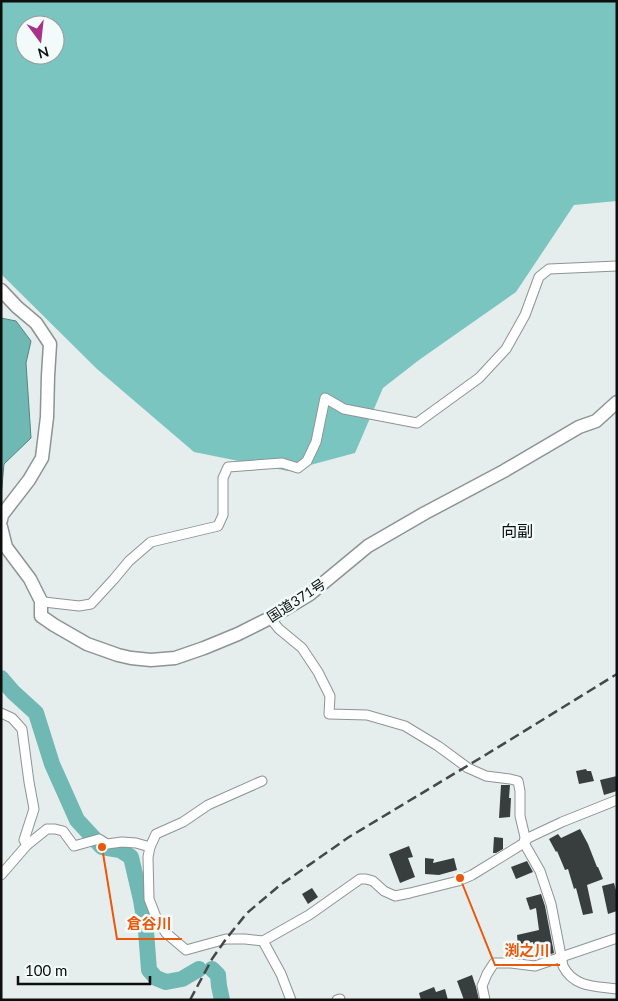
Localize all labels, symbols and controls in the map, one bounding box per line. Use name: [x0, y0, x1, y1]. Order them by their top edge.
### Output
north arrow: [15, 15, 65, 65]
text: N: [36, 43, 51, 63]
district label: 向副: [501, 521, 533, 540]
street label: 国道371号: [264, 575, 328, 625]
callout: 倉谷川: [117, 909, 182, 939]
text: 倉谷川: [126, 914, 172, 932]
callout: 渕之川: [495, 935, 560, 965]
text: 渕之川: [504, 941, 550, 959]
scale bar: [18, 954, 150, 986]
text: 100 m: [25, 961, 67, 979]

